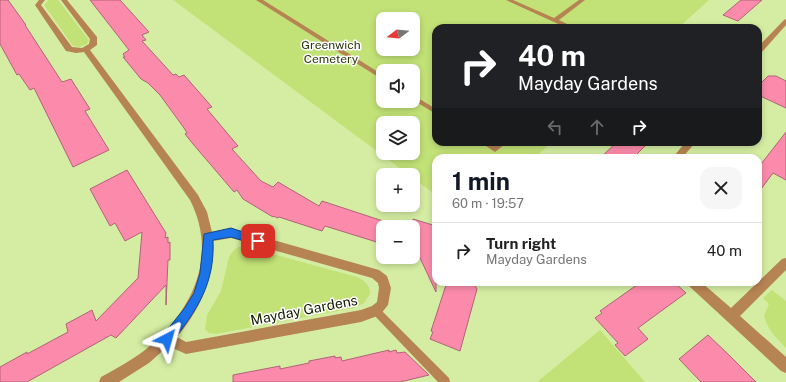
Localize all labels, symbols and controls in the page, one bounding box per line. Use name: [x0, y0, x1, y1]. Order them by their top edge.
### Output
north arrow: [376, 12, 420, 56]
map controls: [376, 12, 420, 264]
park label: Greenwich Cemetery: [301, 38, 361, 66]
text: 40 m: [518, 39, 586, 72]
icon: right: [452, 40, 504, 92]
button: sound: [376, 64, 420, 108]
text: Mayday Gardens: [518, 73, 658, 94]
button: layers: [376, 116, 420, 160]
icon: left: [544, 116, 566, 138]
icon: ahead: [586, 116, 608, 138]
icon: right: [628, 116, 650, 138]
text: 1 min: [452, 167, 510, 195]
button: close: [700, 167, 742, 209]
button: +: [376, 168, 420, 212]
text: 60 m · 19:57: [452, 196, 524, 211]
button: −: [376, 220, 420, 264]
pin: [241, 224, 275, 258]
icon: arrive: [247, 230, 269, 252]
text: Turn right: [486, 235, 556, 252]
icon: right: [452, 240, 474, 262]
text: 40 m: [707, 242, 742, 259]
text: Mayday Gardens: [486, 252, 587, 267]
street label: Mayday Gardens: [249, 292, 359, 328]
position arrow: [146, 318, 188, 360]

